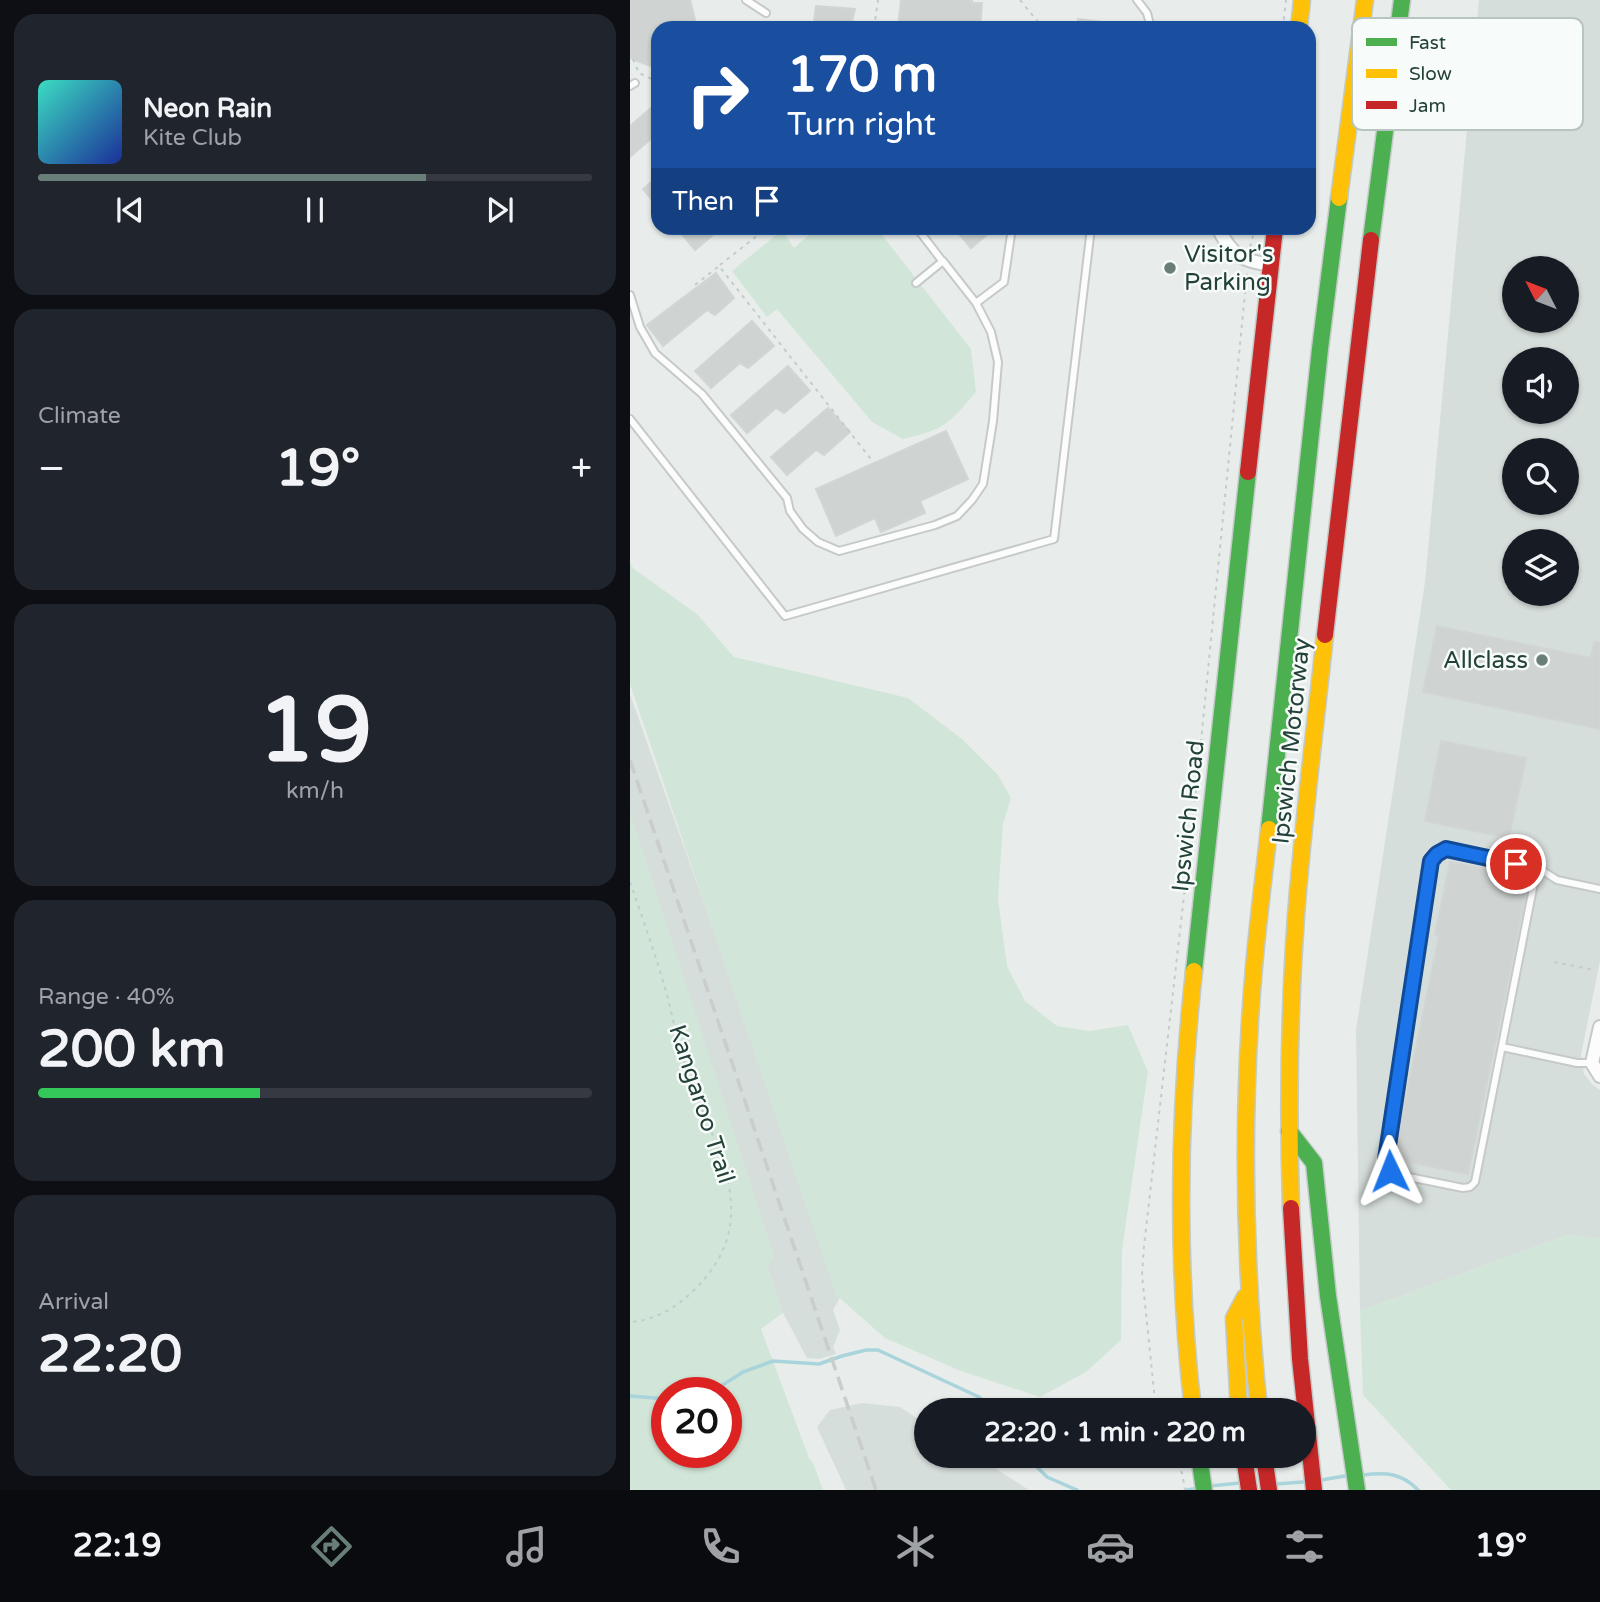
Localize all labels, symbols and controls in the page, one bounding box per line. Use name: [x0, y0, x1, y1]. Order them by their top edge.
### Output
legend: [1352, 18, 1583, 130]
text: Fast: [1409, 32, 1446, 54]
text: 170 m: [787, 46, 937, 105]
icon: right: [672, 49, 763, 140]
text: Slow: [1409, 63, 1452, 85]
text: Neon Rain: [143, 93, 272, 124]
text: Jam: [1409, 95, 1446, 117]
text: Turn right: [787, 106, 936, 144]
text: Kite Club: [143, 124, 242, 152]
icon: arrive: [748, 182, 786, 220]
text: Then: [672, 186, 734, 217]
icon: previous: [111, 191, 149, 229]
icon: pause: [296, 191, 334, 229]
icon: next: [481, 191, 519, 229]
place label: Visitor's Parking: [1184, 240, 1274, 297]
north arrow: [1502, 256, 1578, 332]
map controls: [1502, 256, 1579, 606]
marker: Visitor's Parking: [1162, 260, 1178, 276]
button: sound: [1502, 347, 1579, 424]
text: Climate: [38, 402, 121, 430]
text: 19°: [275, 437, 360, 500]
button: search: [1502, 438, 1579, 515]
text: −: [38, 446, 65, 492]
text: +: [571, 446, 592, 492]
button: layers: [1502, 529, 1579, 606]
street label: Ipswich Motorway: [1266, 637, 1317, 845]
place label: Allclass: [1443, 646, 1528, 675]
marker: Allclass: [1534, 652, 1550, 668]
text: 19: [258, 676, 372, 786]
street label: Ipswich Road: [1166, 739, 1211, 893]
text: km/h: [286, 777, 344, 805]
pin: [1486, 834, 1546, 894]
icon: arrive: [1497, 845, 1535, 883]
text: Range · 40%: [38, 983, 174, 1011]
text: 200 km: [38, 1018, 226, 1081]
street label: Kangaroo Trail: [662, 1021, 741, 1187]
position arrow: [1353, 1134, 1427, 1208]
text: Arrival: [38, 1288, 109, 1316]
text: 22:20: [38, 1323, 182, 1386]
speed limit sign: 20: [651, 1377, 742, 1468]
text: 22:20 · 1 min · 220 m: [984, 1417, 1246, 1448]
icon: directions: [307, 1522, 356, 1571]
icon: music: [502, 1522, 551, 1571]
icon: phone: [696, 1522, 745, 1571]
icon: climate: [891, 1522, 940, 1571]
icon: car: [1086, 1522, 1135, 1571]
icon: filters: [1280, 1522, 1329, 1571]
text: 22:19: [73, 1527, 162, 1565]
text: 19°: [1475, 1527, 1527, 1565]

